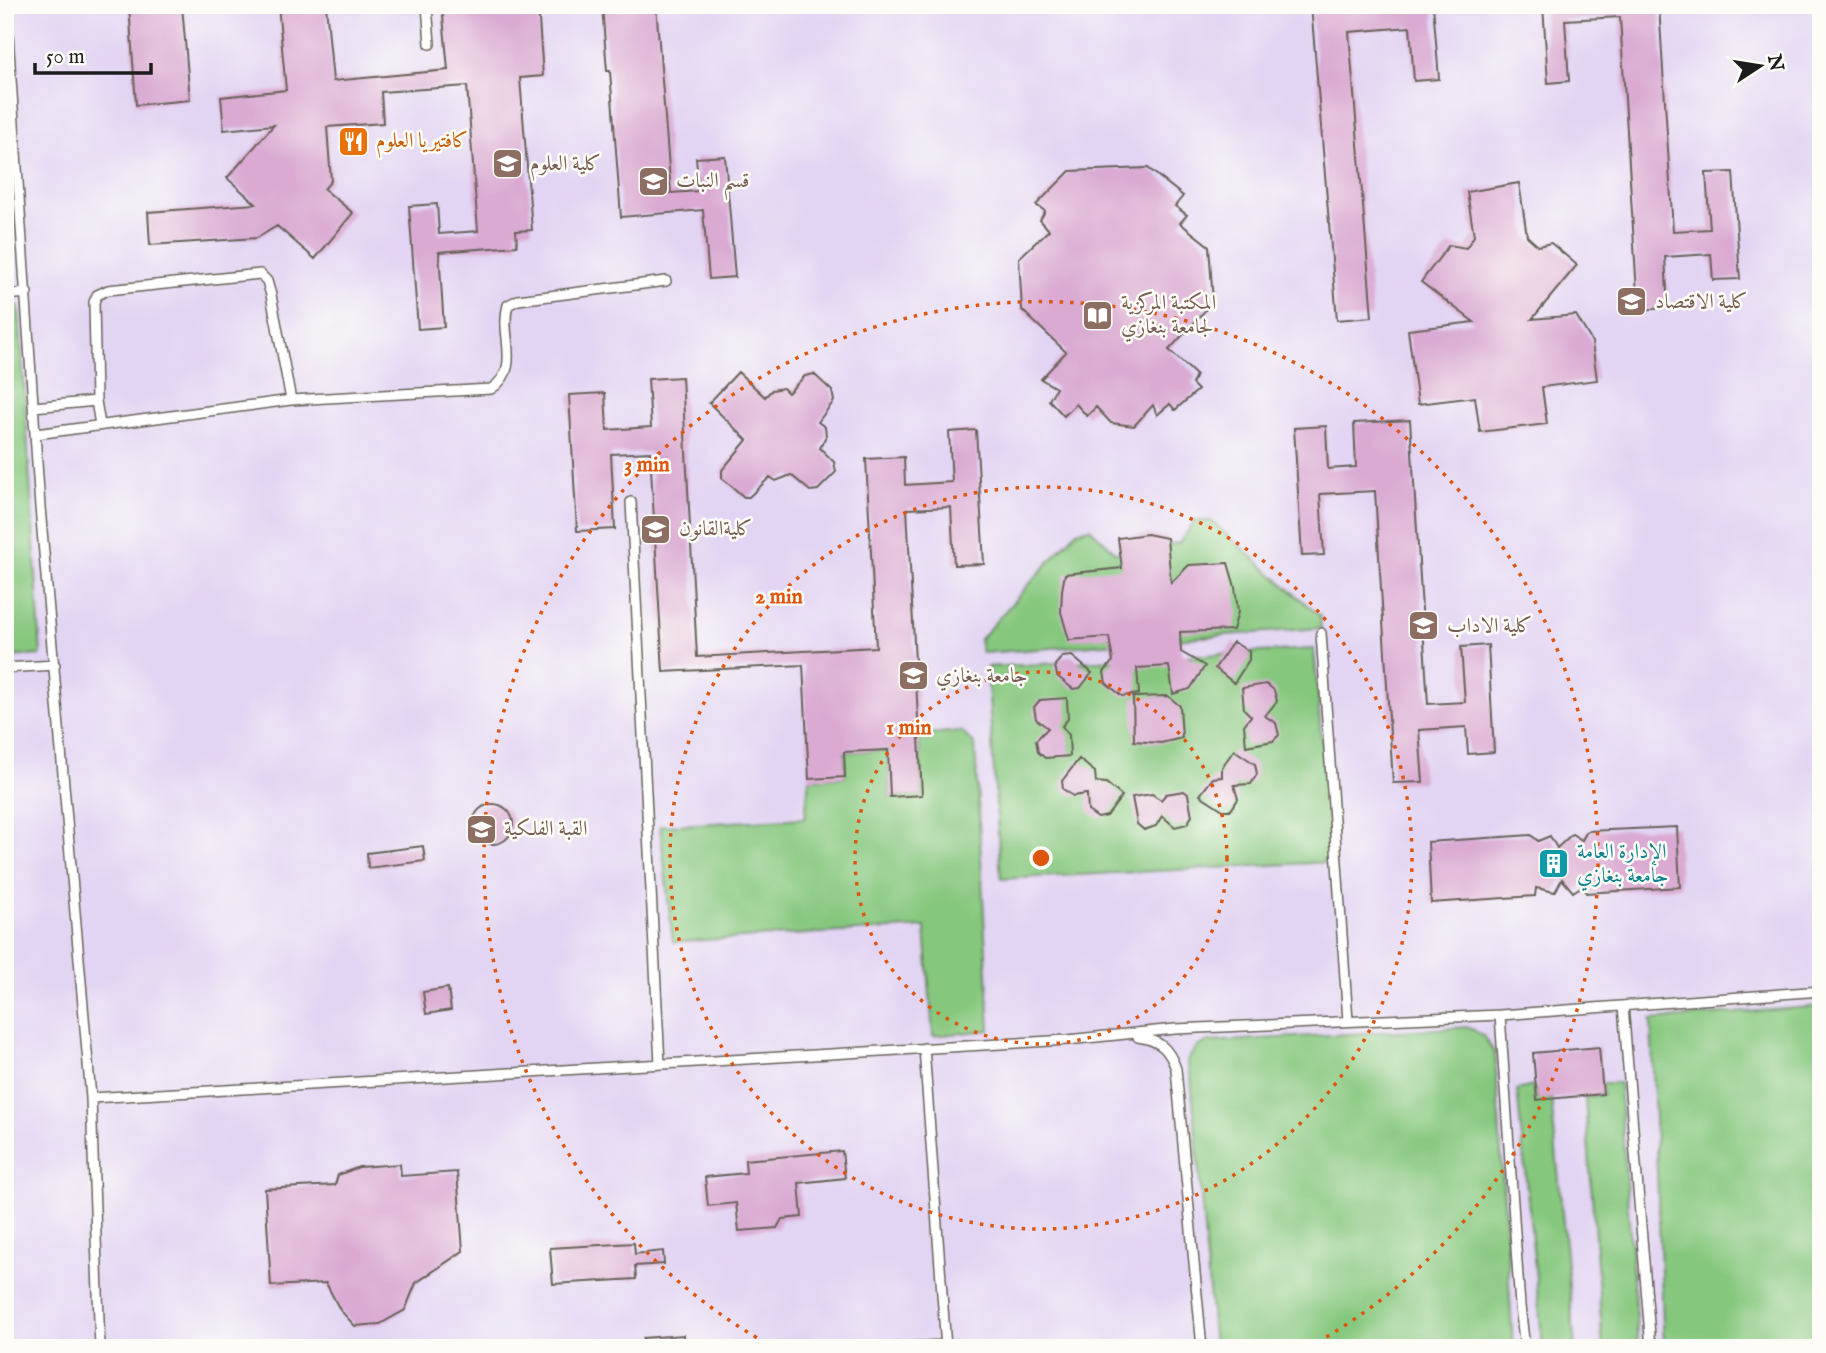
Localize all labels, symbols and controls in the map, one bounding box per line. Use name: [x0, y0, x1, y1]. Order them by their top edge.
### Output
scale bar: [35, 32, 150, 76]
north arrow: [1724, 32, 1794, 102]
text: 50 m: [46, 44, 85, 71]
text: N: [1761, 51, 1788, 74]
restaurant icon: كافتيريا العلوم: [336, 124, 370, 158]
place label: كافتيريا العلوم: [376, 128, 469, 158]
school or university icon: كلية العلوم: [490, 147, 524, 181]
place label: كلية العلوم: [530, 151, 601, 181]
school or university icon: قسم النبات: [636, 164, 670, 198]
place label: قسم النبات: [676, 168, 749, 201]
school or university icon: كلية الاقتصاد: [1615, 285, 1649, 319]
place label: كلية الاقتصاد: [1655, 289, 1748, 316]
place label: المكتبة المركزية لجامعة بنغازي: [1121, 290, 1216, 342]
library icon: المكتبة المركزية لجامعة بنغازي: [1081, 298, 1115, 332]
text: 3 min: [624, 452, 670, 479]
school or university icon: كليةالقانون: [639, 512, 673, 546]
place label: كليةالقانون: [679, 516, 753, 543]
text: 2 min: [755, 584, 803, 611]
school or university icon: كلية الاداب: [1407, 609, 1441, 643]
place label: كلية الاداب: [1447, 613, 1533, 640]
school or university icon: جامعة بنغازي: [896, 659, 930, 693]
place label: جامعة بنغازي: [936, 663, 1028, 691]
text: 1 min: [886, 715, 932, 742]
school or university icon: القبة الفلكية: [464, 812, 498, 846]
place label: القبة الفلكية: [504, 816, 587, 843]
place label: الإدارة العامة جامعة بنغازي: [1577, 839, 1669, 891]
centre of rings: [1029, 846, 1053, 870]
building icon: الإدارة العامة جامعة بنغازي: [1537, 847, 1571, 881]

